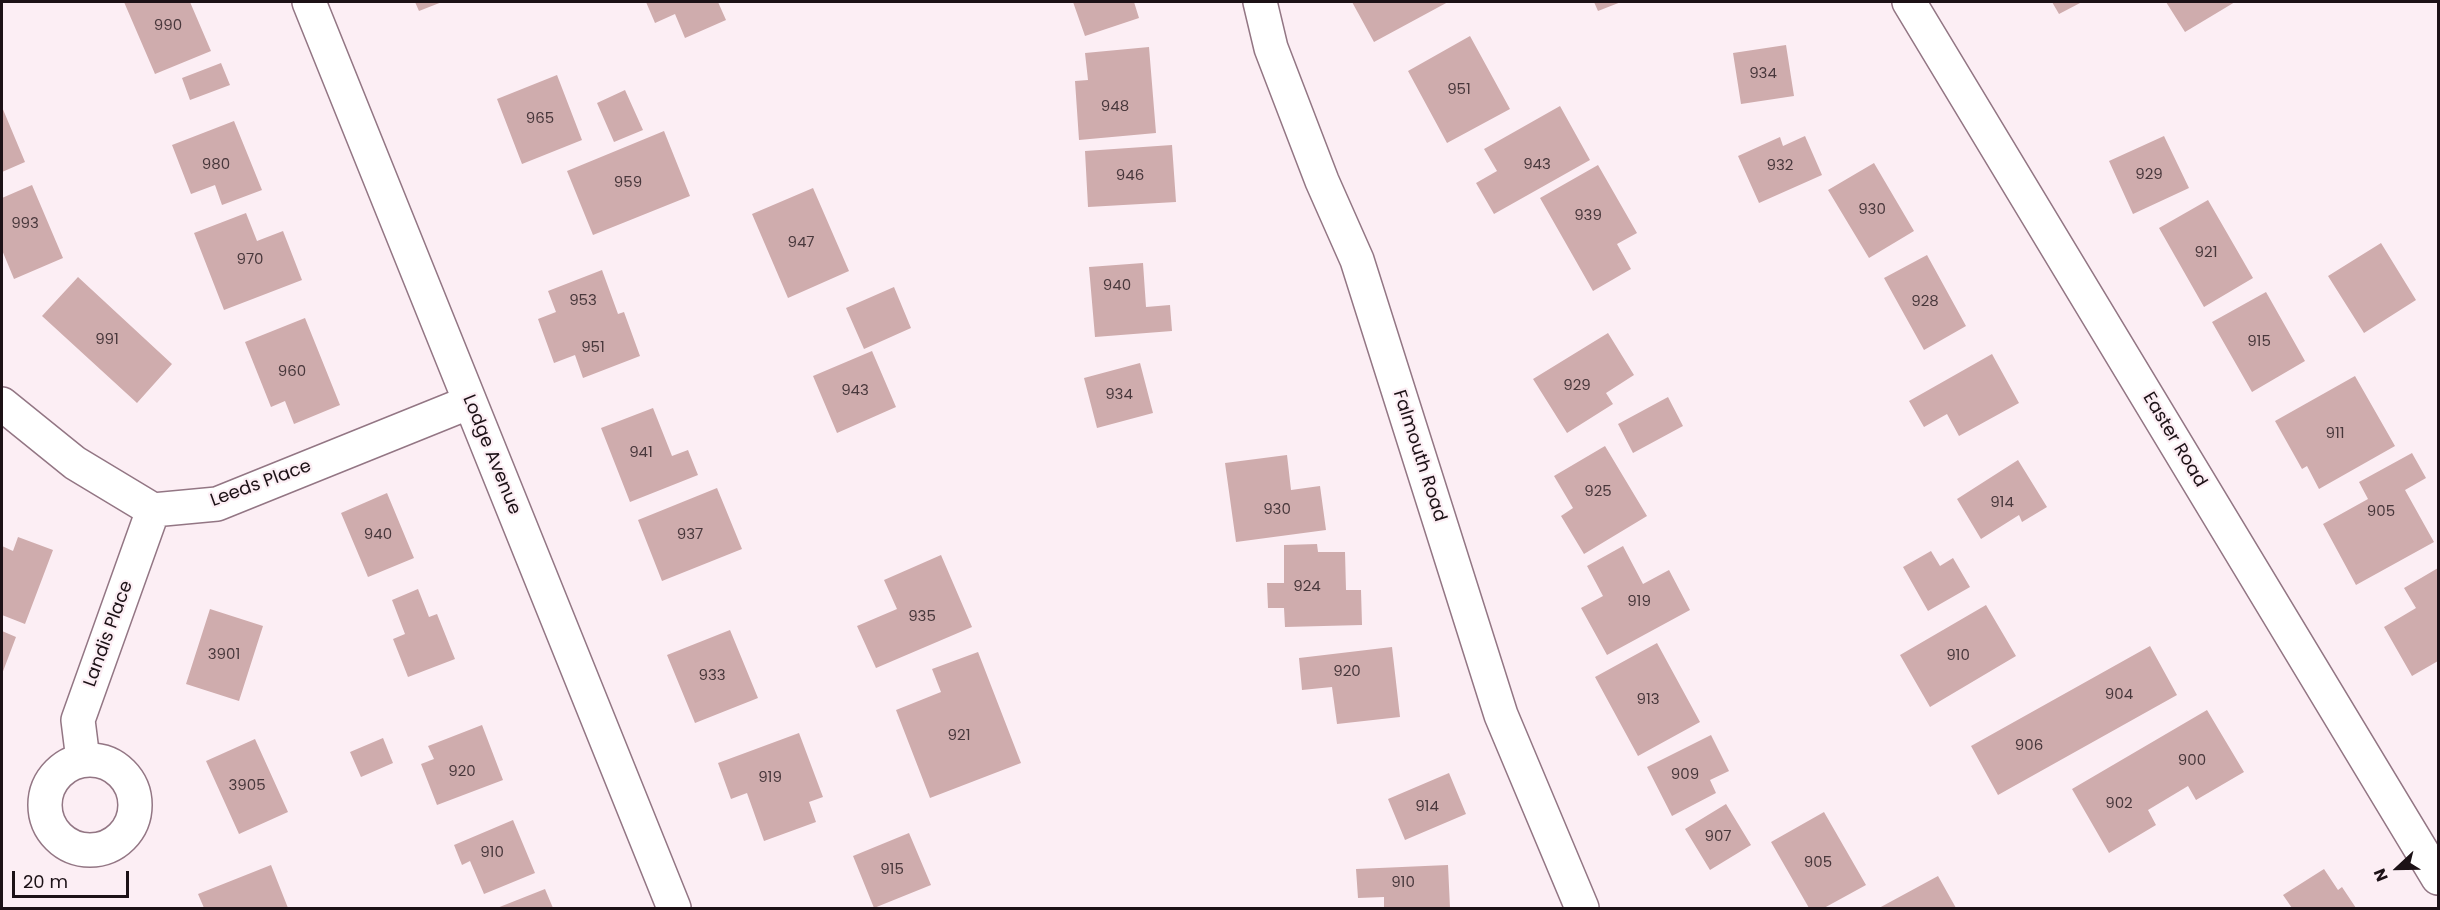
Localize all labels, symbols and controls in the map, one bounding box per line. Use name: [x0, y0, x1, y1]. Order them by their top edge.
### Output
house number: 990: [154, 17, 182, 35]
house number: 934: [1749, 65, 1777, 83]
house number: 951: [1447, 81, 1471, 99]
house number: 948: [1101, 98, 1129, 116]
house number: 965: [526, 110, 554, 128]
house number: 980: [202, 156, 230, 174]
house number: 943: [1523, 156, 1551, 174]
house number: 932: [1767, 157, 1793, 175]
house number: 929: [2135, 166, 2163, 184]
house number: 946: [1116, 167, 1144, 185]
house number: 959: [614, 174, 642, 192]
house number: 930: [1858, 201, 1886, 219]
house number: 939: [1574, 207, 1602, 225]
house number: 993: [11, 215, 39, 233]
house number: 947: [787, 234, 815, 252]
house number: 921: [2195, 244, 2217, 262]
house number: 970: [236, 251, 264, 269]
house number: 940: [1103, 277, 1131, 295]
house number: 953: [569, 292, 597, 310]
house number: 928: [1911, 293, 1939, 311]
house number: 991: [95, 331, 119, 349]
house number: 915: [2247, 333, 2271, 351]
house number: 951: [581, 339, 605, 357]
house number: 960: [278, 363, 306, 381]
house number: 929: [1563, 377, 1591, 395]
house number: 943: [841, 382, 869, 400]
house number: 934: [1105, 386, 1133, 404]
street label: Falmouth Road: [1388, 388, 1450, 524]
street label: Easter Road: [2137, 389, 2211, 491]
street label: Lodge Avenue: [457, 392, 525, 518]
house number: 911: [2325, 425, 2345, 443]
house number: 941: [629, 444, 653, 462]
street label: Leeds Place: [208, 456, 314, 512]
house number: 925: [1584, 483, 1612, 501]
house number: 914: [1990, 494, 2014, 512]
house number: 930: [1263, 501, 1291, 519]
house number: 905: [2367, 503, 2395, 521]
house number: 940: [364, 526, 392, 544]
house number: 937: [677, 526, 703, 544]
street label: Landis Place: [80, 578, 138, 690]
house number: 924: [1293, 578, 1321, 596]
house number: 919: [1627, 593, 1651, 611]
house number: 935: [908, 608, 936, 626]
house number: 3901: [208, 646, 240, 664]
house number: 910: [1946, 647, 1970, 665]
house number: 920: [1333, 663, 1361, 681]
house number: 933: [698, 667, 726, 685]
house number: 904: [2105, 686, 2133, 704]
house number: 913: [1636, 691, 1660, 709]
house number: 921: [948, 727, 970, 745]
house number: 906: [2015, 737, 2043, 755]
house number: 900: [2178, 752, 2206, 770]
house number: 920: [448, 763, 476, 781]
house number: 909: [1671, 766, 1699, 784]
house number: 919: [758, 769, 782, 787]
house number: 3905: [228, 777, 266, 795]
house number: 902: [2105, 795, 2133, 813]
house number: 914: [1415, 798, 1439, 816]
house number: 907: [1704, 828, 1732, 846]
north arrow: [2368, 838, 2428, 898]
house number: 910: [480, 844, 504, 862]
house number: 905: [1804, 854, 1832, 872]
scale bar: [15, 859, 132, 897]
house number: 915: [880, 861, 904, 879]
text: N: [2368, 865, 2394, 885]
text: 20 m: [23, 869, 68, 894]
house number: 910: [1391, 874, 1415, 892]

